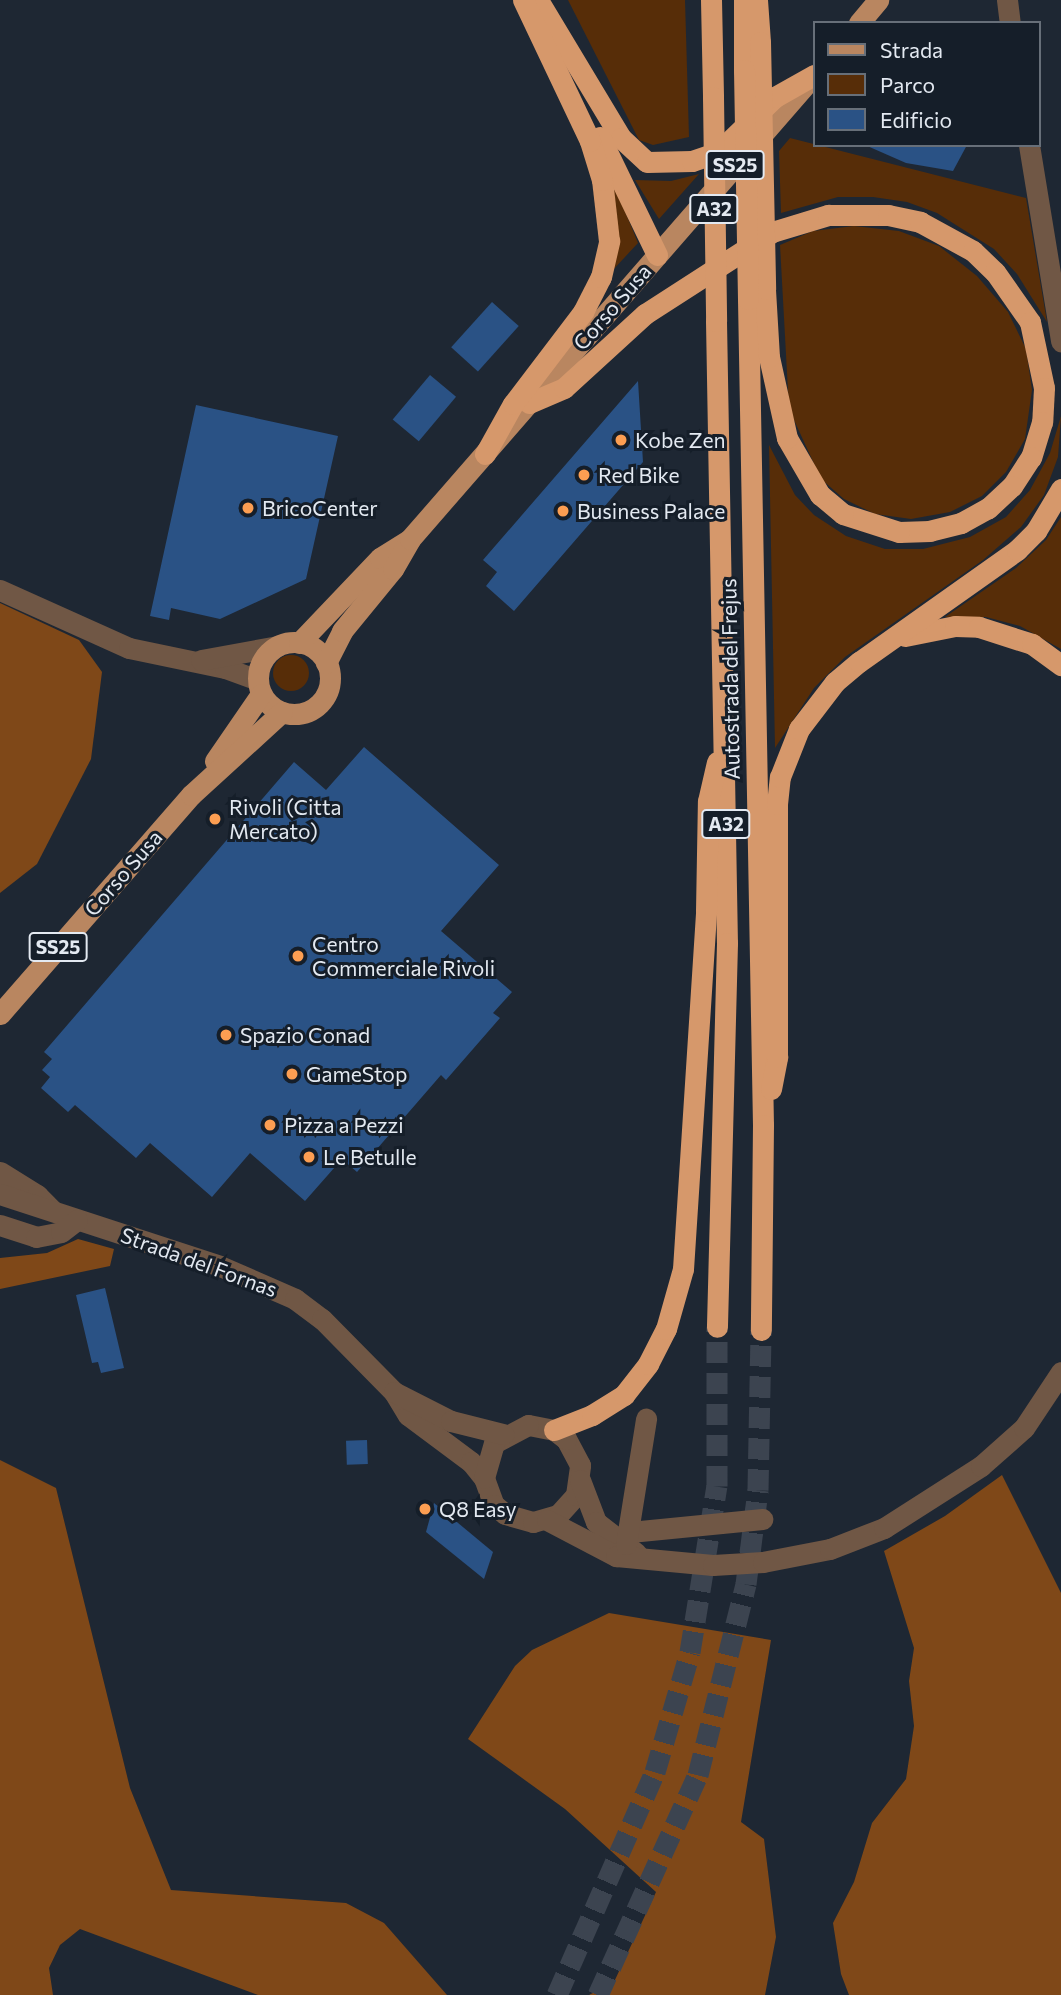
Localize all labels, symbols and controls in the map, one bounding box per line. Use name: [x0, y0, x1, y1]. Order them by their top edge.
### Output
legend: [813, 21, 1040, 147]
text: Strada: [880, 37, 943, 62]
text: Parco: [880, 72, 935, 97]
text: Edificio: [880, 107, 952, 132]
road number: SS25: [705, 150, 765, 181]
road number: A32: [688, 194, 740, 224]
street label: Corso Susa: [568, 259, 656, 355]
place label: Kobe Zen: [635, 427, 726, 453]
marker: Kobe Zen: [613, 432, 629, 448]
place label: Red Bike: [598, 462, 680, 488]
marker: Red Bike: [576, 467, 592, 483]
place label: BricoCenter: [262, 495, 378, 521]
place label: Business Palace: [577, 498, 725, 524]
marker: BricoCenter: [240, 500, 256, 516]
marker: Business Palace: [555, 503, 571, 519]
street label: Autostrada del Frejus: [716, 578, 744, 780]
place label: Rivoli (Citta Mercato): [229, 794, 341, 844]
road number: A32: [700, 808, 752, 839]
marker: Rivoli (Citta Mercato): [207, 811, 223, 827]
street label: Corso Susa: [79, 825, 167, 921]
road number: SS25: [28, 931, 88, 962]
place label: Centro Commerciale Rivoli: [312, 931, 495, 981]
marker: Centro Commerciale Rivoli: [290, 948, 306, 964]
place label: Spazio Conad: [240, 1022, 370, 1048]
marker: Spazio Conad: [218, 1027, 234, 1043]
place label: GameStop: [306, 1061, 407, 1087]
marker: GameStop: [284, 1066, 300, 1082]
place label: Pizza a Pezzi: [284, 1112, 404, 1138]
marker: Pizza a Pezzi: [262, 1117, 278, 1133]
place label: Le Betulle: [323, 1144, 417, 1170]
marker: Le Betulle: [301, 1149, 317, 1165]
street label: Strada del Fornas: [117, 1222, 281, 1302]
place label: Q8 Easy: [439, 1496, 517, 1522]
marker: Q8 Easy: [417, 1501, 433, 1517]

